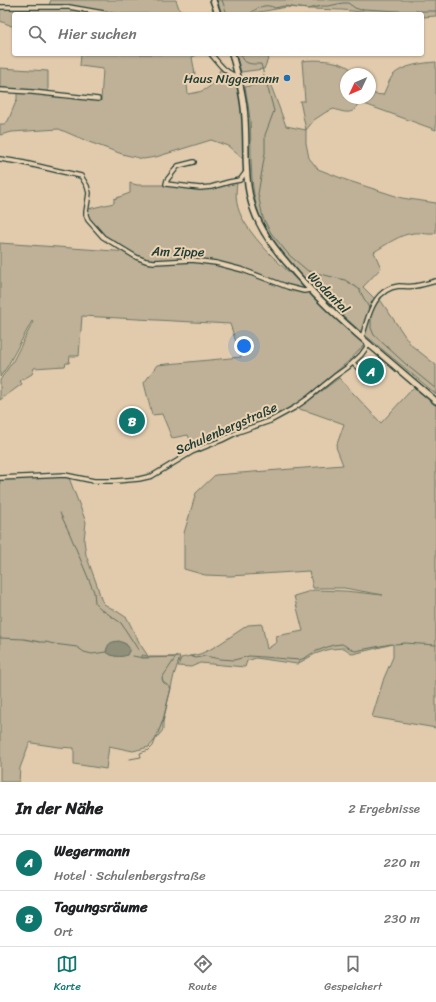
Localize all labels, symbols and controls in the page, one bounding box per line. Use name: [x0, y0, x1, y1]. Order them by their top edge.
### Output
search box: [12, 12, 424, 56]
text: Hier suchen: [58, 21, 137, 47]
icon: search: [26, 23, 48, 45]
place label: Haus Niggemann: [184, 67, 279, 90]
north arrow: [340, 68, 376, 104]
marker: Haus Niggemann: [282, 73, 292, 83]
street label: Am Zippe: [150, 240, 205, 263]
street label: Wodantal: [302, 266, 356, 319]
your location: [234, 336, 254, 356]
pin: A: [358, 356, 384, 386]
street label: Schulenbergstraße: [171, 396, 281, 461]
pin: B: [119, 406, 145, 436]
text: In der Nähe: [16, 793, 103, 823]
text: 2 Ergebnisse: [348, 797, 420, 820]
text: Wegermann: [54, 838, 130, 864]
text: A: [25, 851, 33, 874]
text: 220 m: [383, 851, 420, 874]
text: Hotel · Schulenbergstraße: [54, 864, 206, 887]
text: Tagungsräume: [54, 894, 148, 920]
text: B: [25, 907, 33, 930]
text: 230 m: [384, 907, 420, 930]
text: Ort: [54, 920, 73, 943]
tab: Karte: [54, 953, 81, 996]
tab: Route: [188, 953, 217, 996]
tab: Gespeichert: [324, 953, 382, 996]

